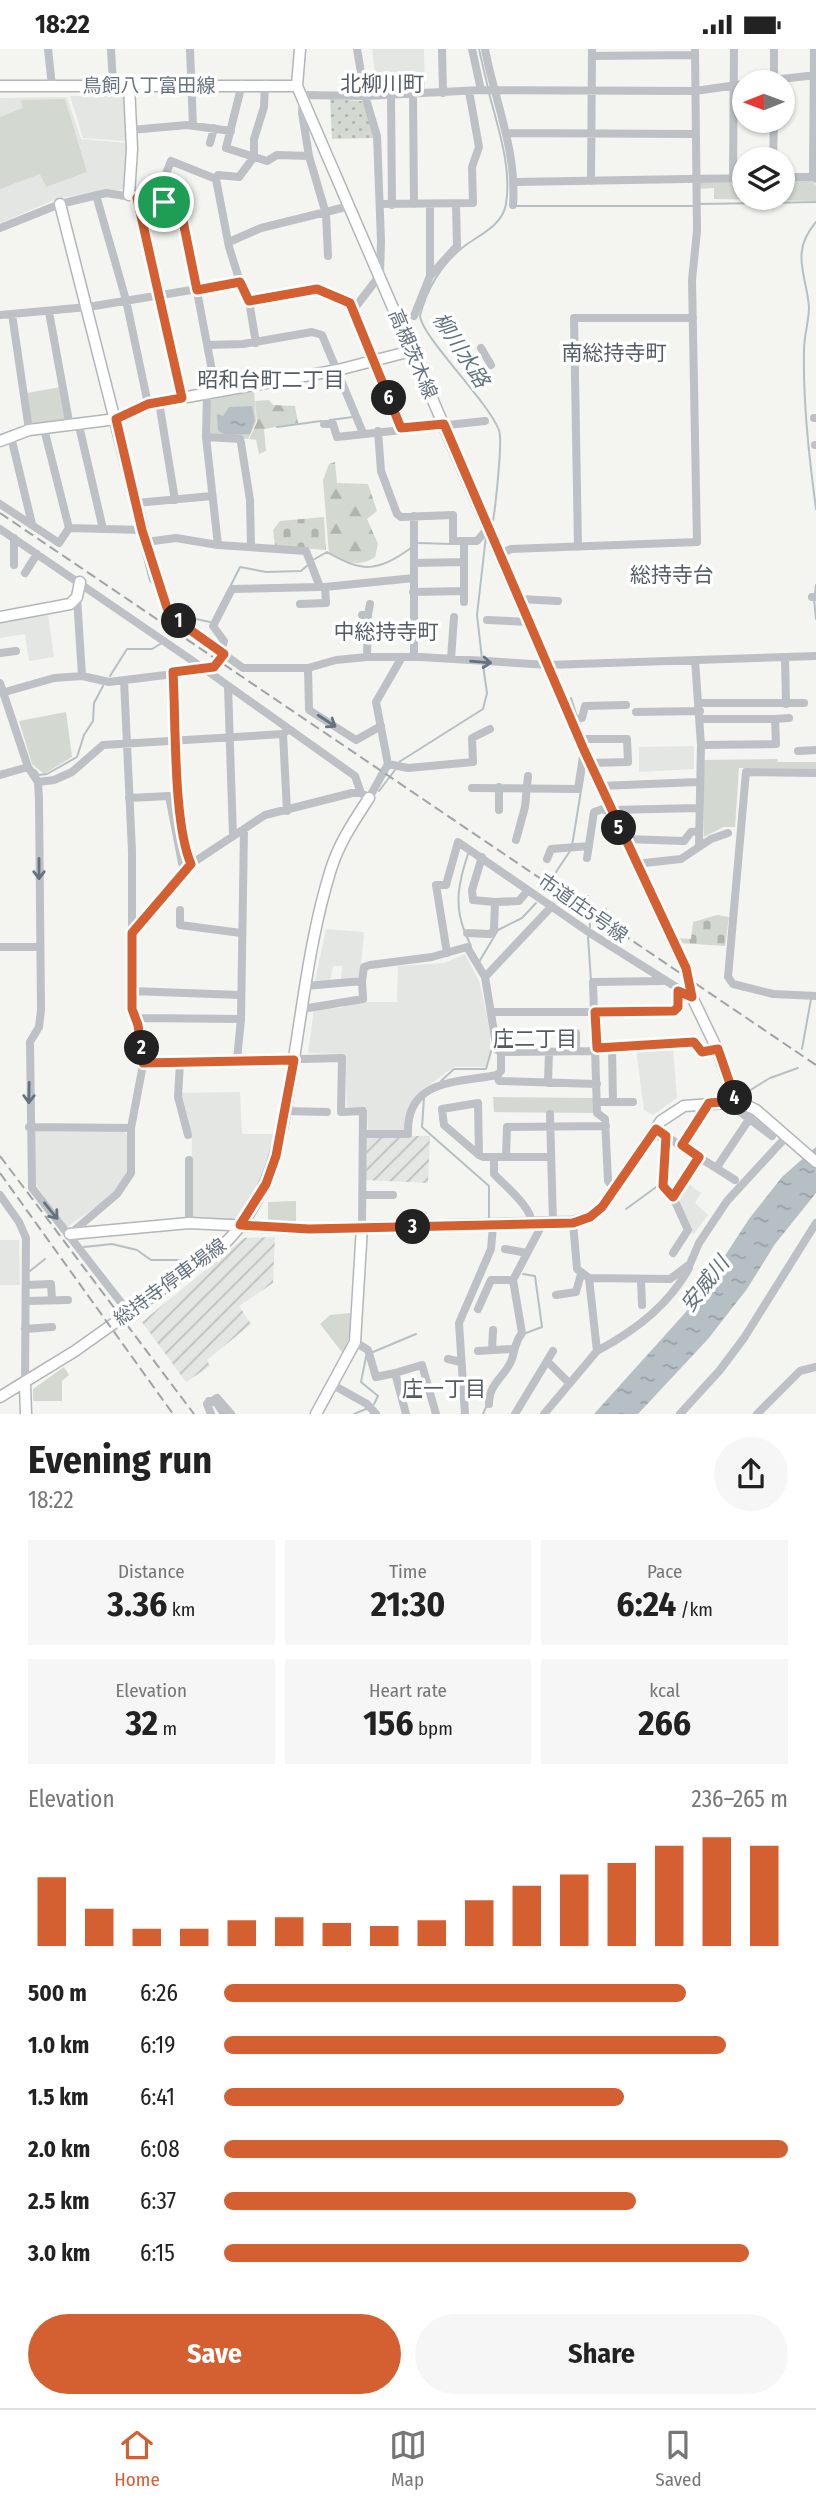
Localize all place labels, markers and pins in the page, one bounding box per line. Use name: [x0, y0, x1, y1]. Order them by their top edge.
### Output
pin: [134, 172, 194, 232]
pin: 6: [372, 381, 406, 415]
pin: 1: [162, 603, 196, 639]
pin: 5: [602, 811, 636, 845]
pin: 2: [124, 1031, 160, 1065]
pin: 4: [718, 1081, 752, 1115]
pin: 3: [396, 1209, 430, 1245]

